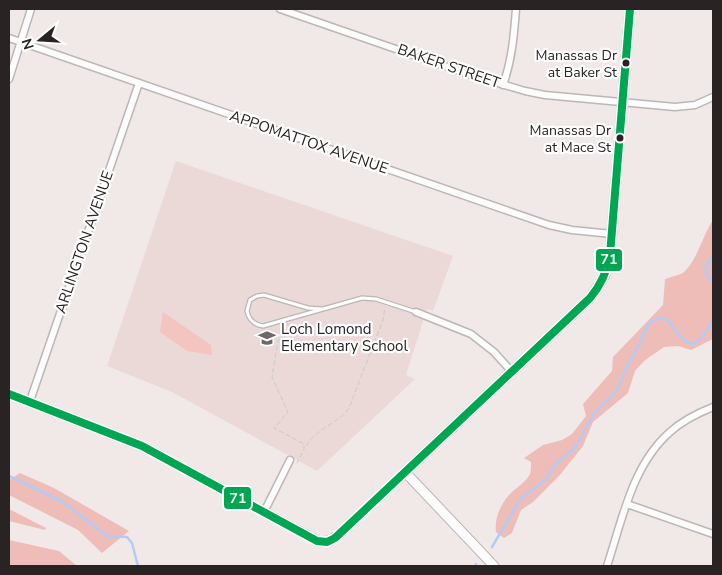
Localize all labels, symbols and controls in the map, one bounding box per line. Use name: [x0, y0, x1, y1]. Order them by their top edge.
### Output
north arrow: [15, 15, 65, 65]
text: N: [17, 36, 39, 52]
street label: BAKER STREET: [395, 39, 503, 93]
place label: Manassas Dr at Baker St: [536, 46, 617, 82]
marker: Manassas Dr at Baker St: [621, 58, 631, 68]
street label: APPOMATTOX AVENUE: [227, 105, 391, 179]
place label: Manassas Dr at Mace St: [530, 121, 611, 157]
marker: Manassas Dr at Mace St: [615, 133, 625, 143]
street label: ARLINGTON AVENUE: [50, 168, 118, 316]
line badge: 71: [595, 248, 623, 272]
text: 71: [601, 250, 617, 269]
place label: Loch Lomond Elementary School: [281, 319, 408, 356]
school or university icon: Loch Lomond Elementary School: [257, 328, 277, 348]
line badge: 71: [223, 486, 252, 510]
text: 71: [230, 489, 246, 508]

